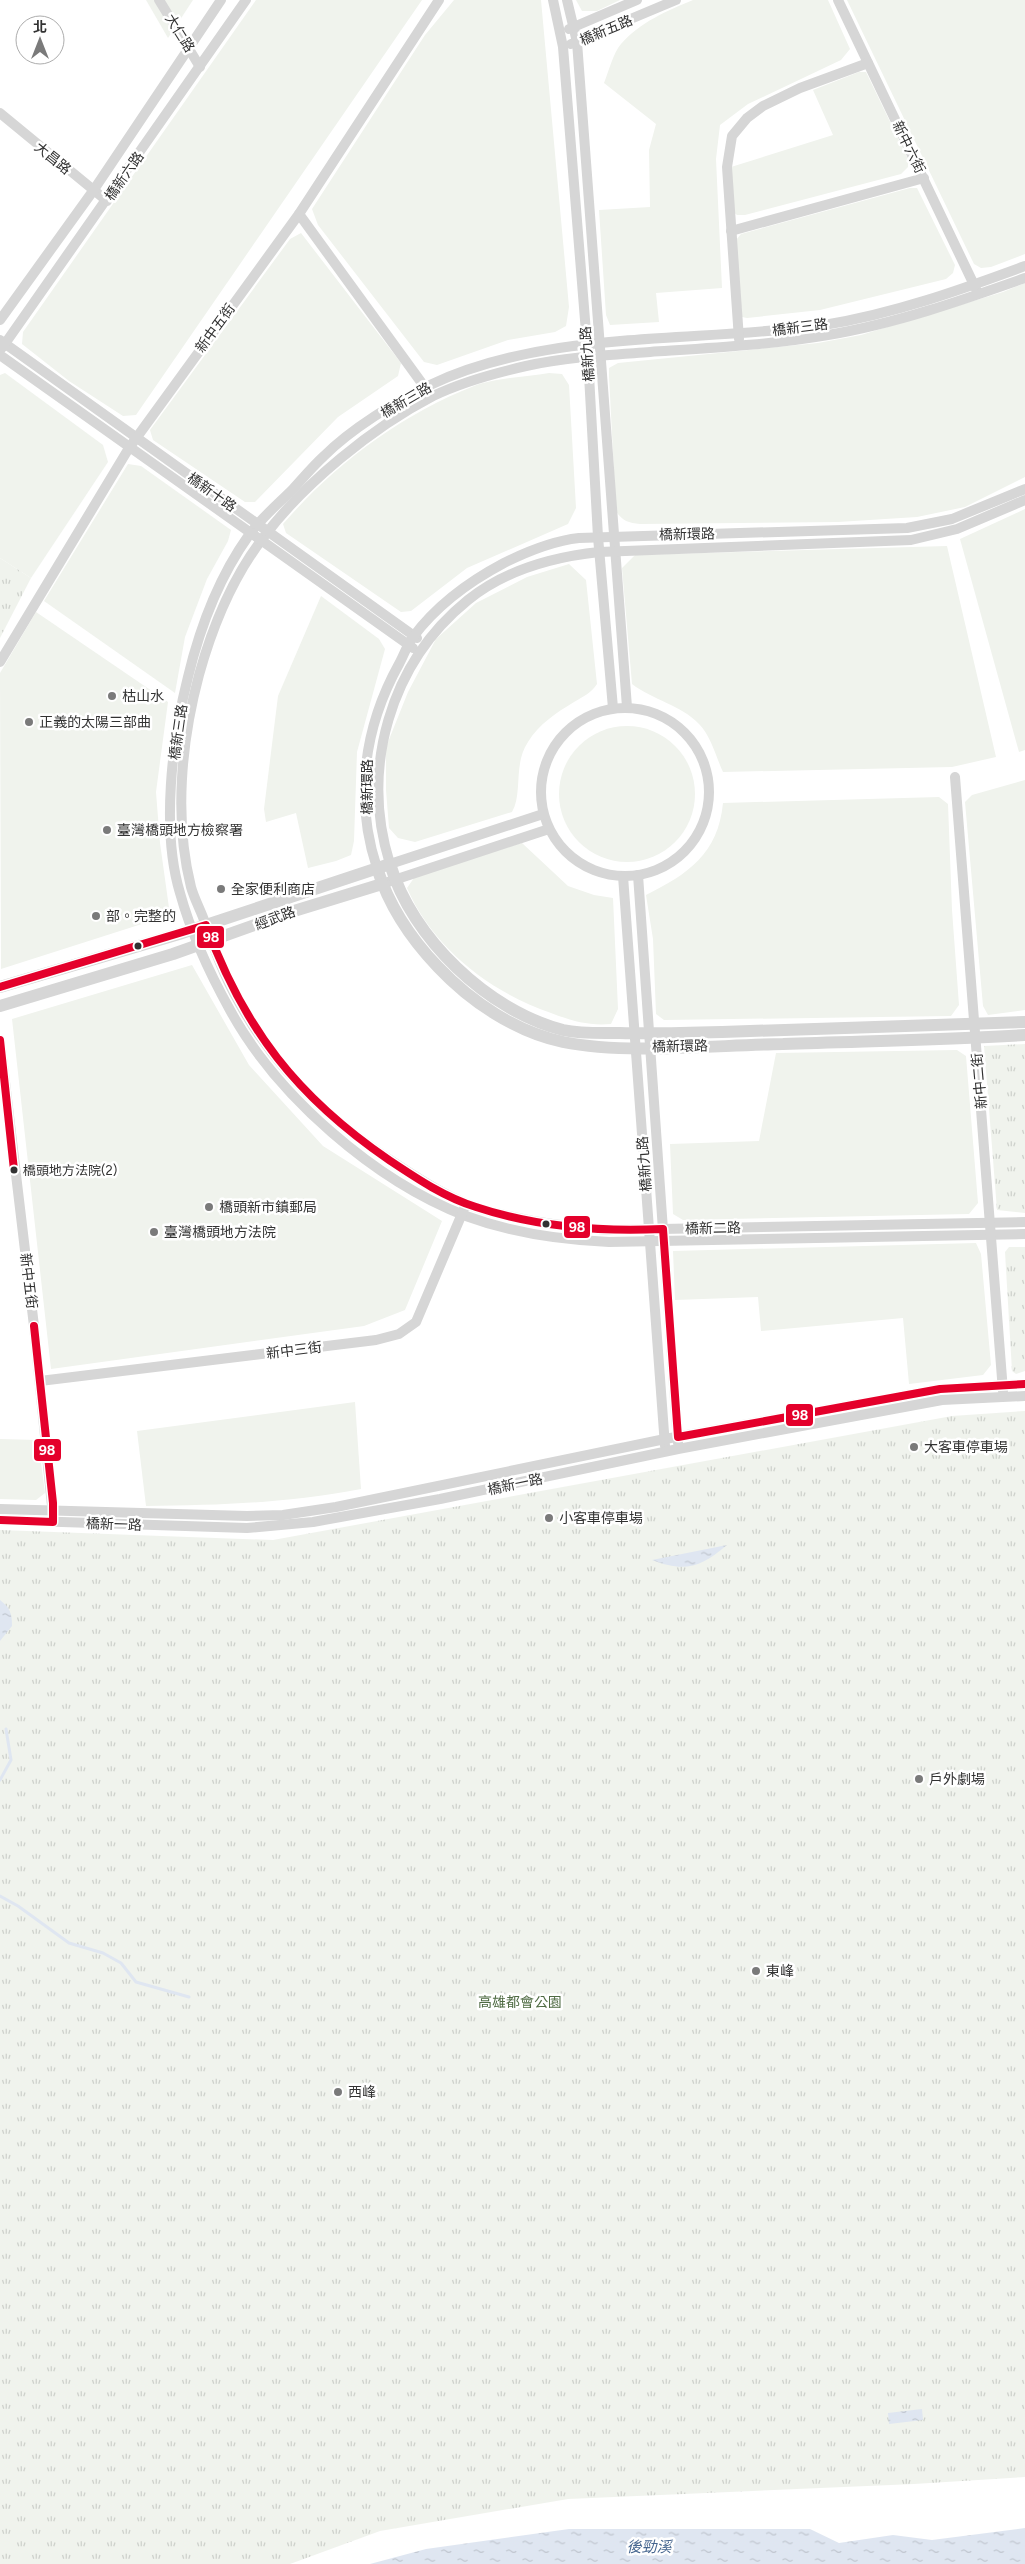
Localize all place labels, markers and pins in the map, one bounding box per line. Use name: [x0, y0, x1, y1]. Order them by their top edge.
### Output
place label: 枯山水: [122, 688, 164, 705]
marker: 枯山水: [106, 690, 118, 702]
place label: 正義的太陽三部曲: [39, 714, 151, 731]
marker: 正義的太陽三部曲: [23, 716, 35, 728]
place label: 臺灣橋頭地方檢察署: [117, 822, 243, 839]
marker: 臺灣橋頭地方檢察署: [101, 824, 113, 836]
place label: 全家便利商店: [231, 881, 315, 898]
marker: 全家便利商店: [215, 883, 227, 895]
place label: 部。完整的: [106, 908, 176, 925]
marker: 部。完整的: [90, 910, 102, 922]
unlabelled marker: [133, 941, 143, 951]
place label: 橋頭地方法院(2): [23, 1163, 117, 1178]
marker: 橋頭地方法院(2): [9, 1165, 19, 1175]
place label: 橋頭新市鎮郵局: [219, 1199, 317, 1216]
marker: 橋頭新市鎮郵局: [203, 1201, 215, 1213]
unlabelled marker: [541, 1219, 551, 1229]
place label: 臺灣橋頭地方法院: [164, 1224, 276, 1241]
marker: 臺灣橋頭地方法院: [148, 1226, 160, 1238]
place label: 大客車停車場: [924, 1439, 1008, 1456]
marker: 大客車停車場: [908, 1441, 920, 1453]
place label: 小客車停車場: [559, 1510, 643, 1527]
marker: 小客車停車場: [543, 1512, 555, 1524]
place label: 戶外劇場: [929, 1771, 985, 1788]
marker: 戶外劇場: [913, 1773, 925, 1785]
place label: 東峰: [766, 1963, 794, 1980]
marker: 東峰: [750, 1965, 762, 1977]
place label: 西峰: [348, 2084, 376, 2101]
marker: 西峰: [332, 2086, 344, 2098]

